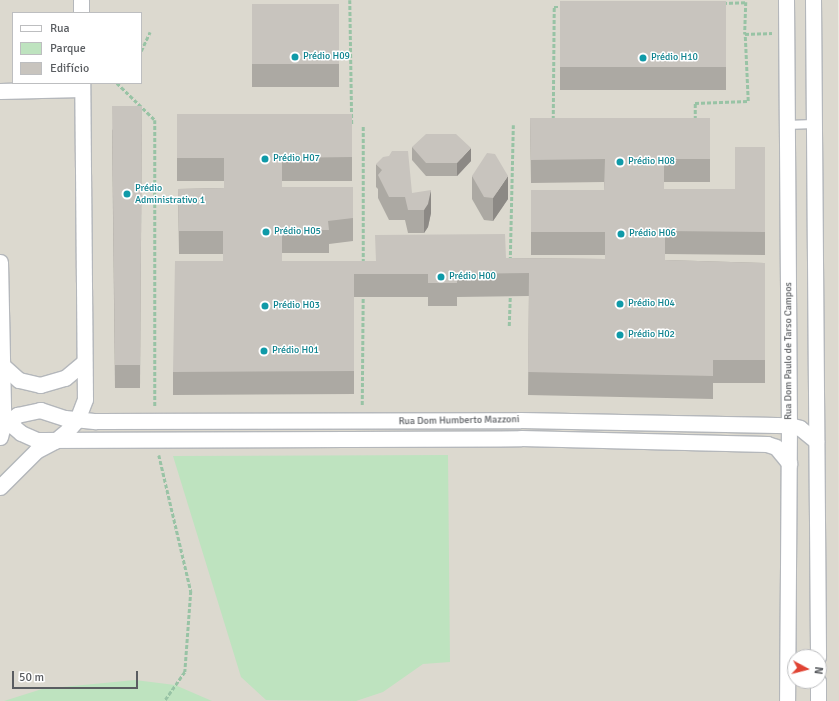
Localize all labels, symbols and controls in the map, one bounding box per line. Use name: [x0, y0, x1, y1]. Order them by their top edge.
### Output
legend: [12, 12, 142, 84]
text: Rua: [50, 21, 70, 36]
text: Parque: [50, 41, 86, 56]
place label: Prédio H09: [303, 51, 350, 63]
marker: Prédio H09: [290, 52, 300, 62]
place label: Prédio H10: [651, 52, 698, 64]
marker: Prédio H10: [638, 53, 648, 63]
text: Edifício: [50, 61, 89, 76]
place label: Prédio H07: [273, 153, 320, 165]
marker: Prédio H07: [260, 154, 270, 164]
place label: Prédio H08: [628, 156, 675, 168]
marker: Prédio H08: [615, 157, 625, 167]
place label: Prédio Administrativo 1: [135, 182, 205, 206]
marker: Prédio Administrativo 1: [122, 189, 132, 199]
place label: Prédio H05: [274, 226, 321, 238]
marker: Prédio H05: [261, 227, 271, 237]
place label: Prédio H06: [629, 228, 676, 240]
marker: Prédio H06: [616, 229, 626, 239]
place label: Prédio H00: [449, 271, 496, 283]
marker: Prédio H00: [436, 272, 446, 282]
street label: Rua Dom Paulo de Tarso Campos: [783, 282, 795, 420]
place label: Prédio H04: [628, 298, 675, 310]
marker: Prédio H04: [615, 299, 625, 309]
place label: Prédio H03: [273, 300, 320, 312]
marker: Prédio H03: [260, 301, 270, 311]
place label: Prédio H02: [628, 329, 675, 341]
marker: Prédio H02: [615, 330, 625, 340]
place label: Prédio H01: [272, 345, 319, 357]
marker: Prédio H01: [259, 346, 269, 356]
street label: Rua Dom Humberto Mazzoni: [398, 414, 520, 428]
north arrow: [787, 649, 827, 689]
scale bar: [14, 663, 140, 689]
text: N: [811, 666, 825, 675]
text: 50 m: [19, 670, 44, 685]

